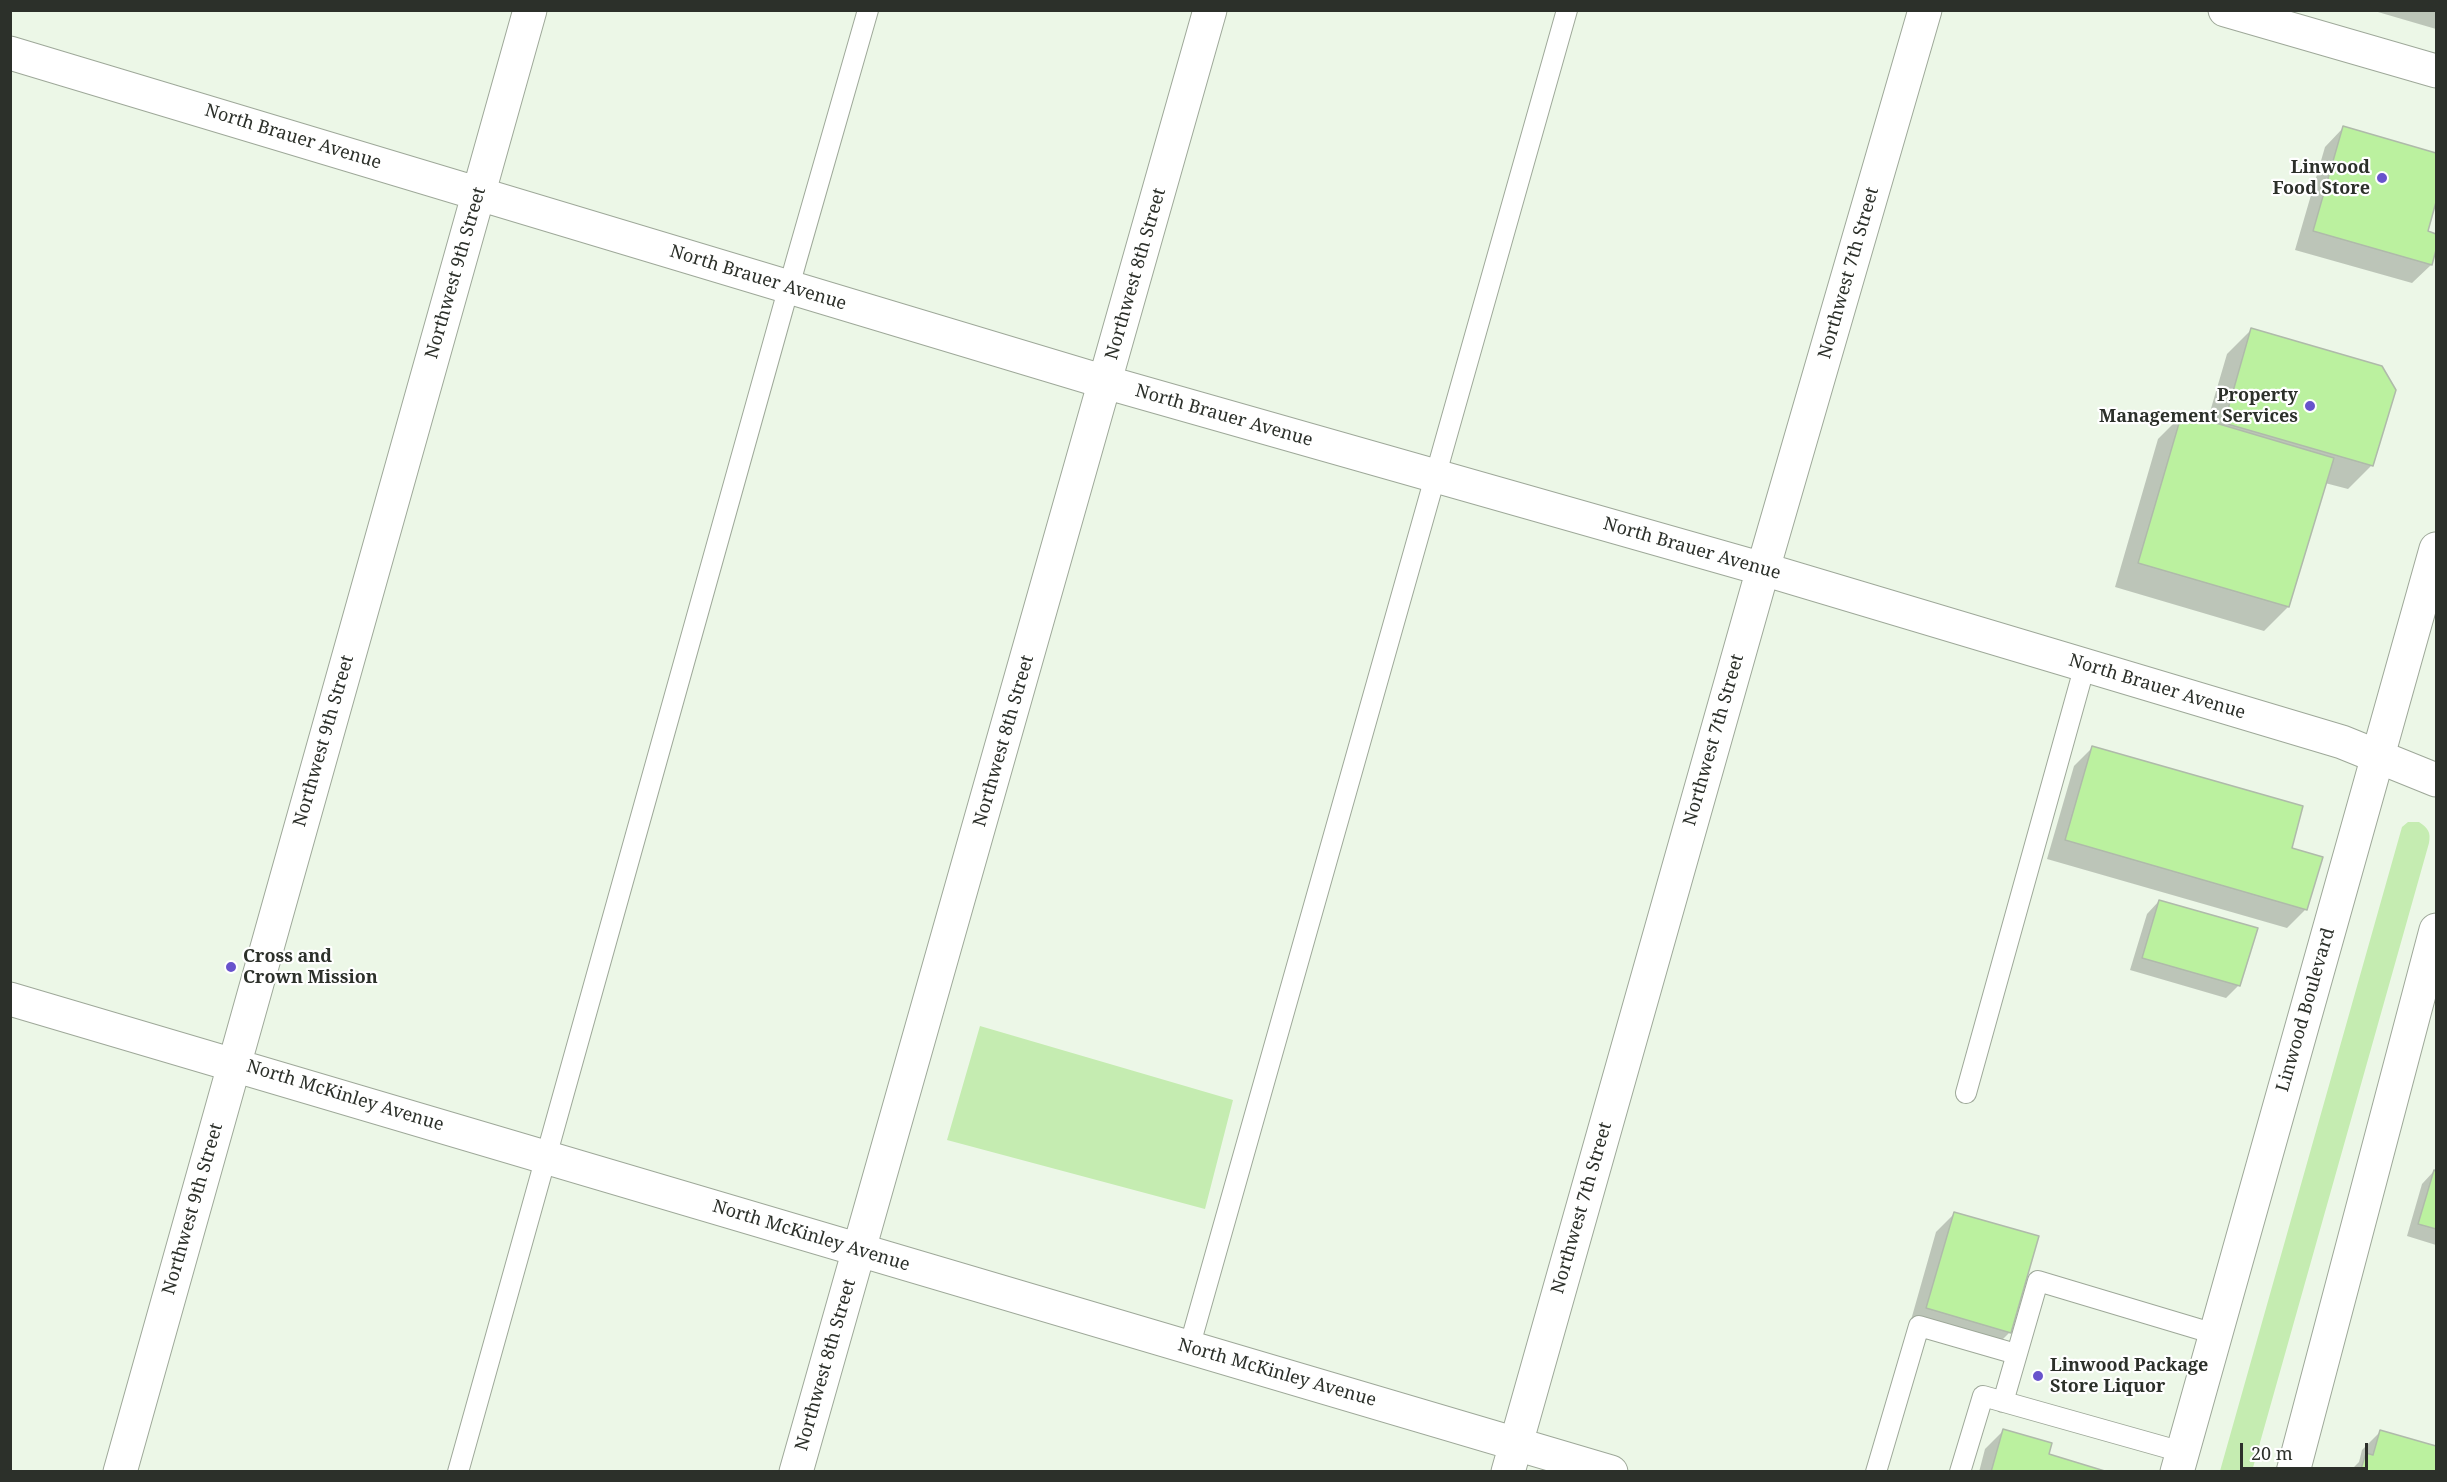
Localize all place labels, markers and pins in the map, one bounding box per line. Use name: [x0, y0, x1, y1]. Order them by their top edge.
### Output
place label: Linwood Food Store: [2273, 157, 2370, 200]
marker: Linwood Food Store: [2375, 171, 2389, 185]
place label: Property Management Services: [2099, 385, 2298, 428]
marker: Property Management Services: [2303, 399, 2317, 413]
place label: Cross and Crown Mission: [243, 946, 378, 988]
marker: Cross and Crown Mission: [224, 960, 238, 974]
place label: Linwood Package Store Liquor: [2050, 1355, 2208, 1398]
marker: Linwood Package Store Liquor: [2031, 1369, 2045, 1383]

